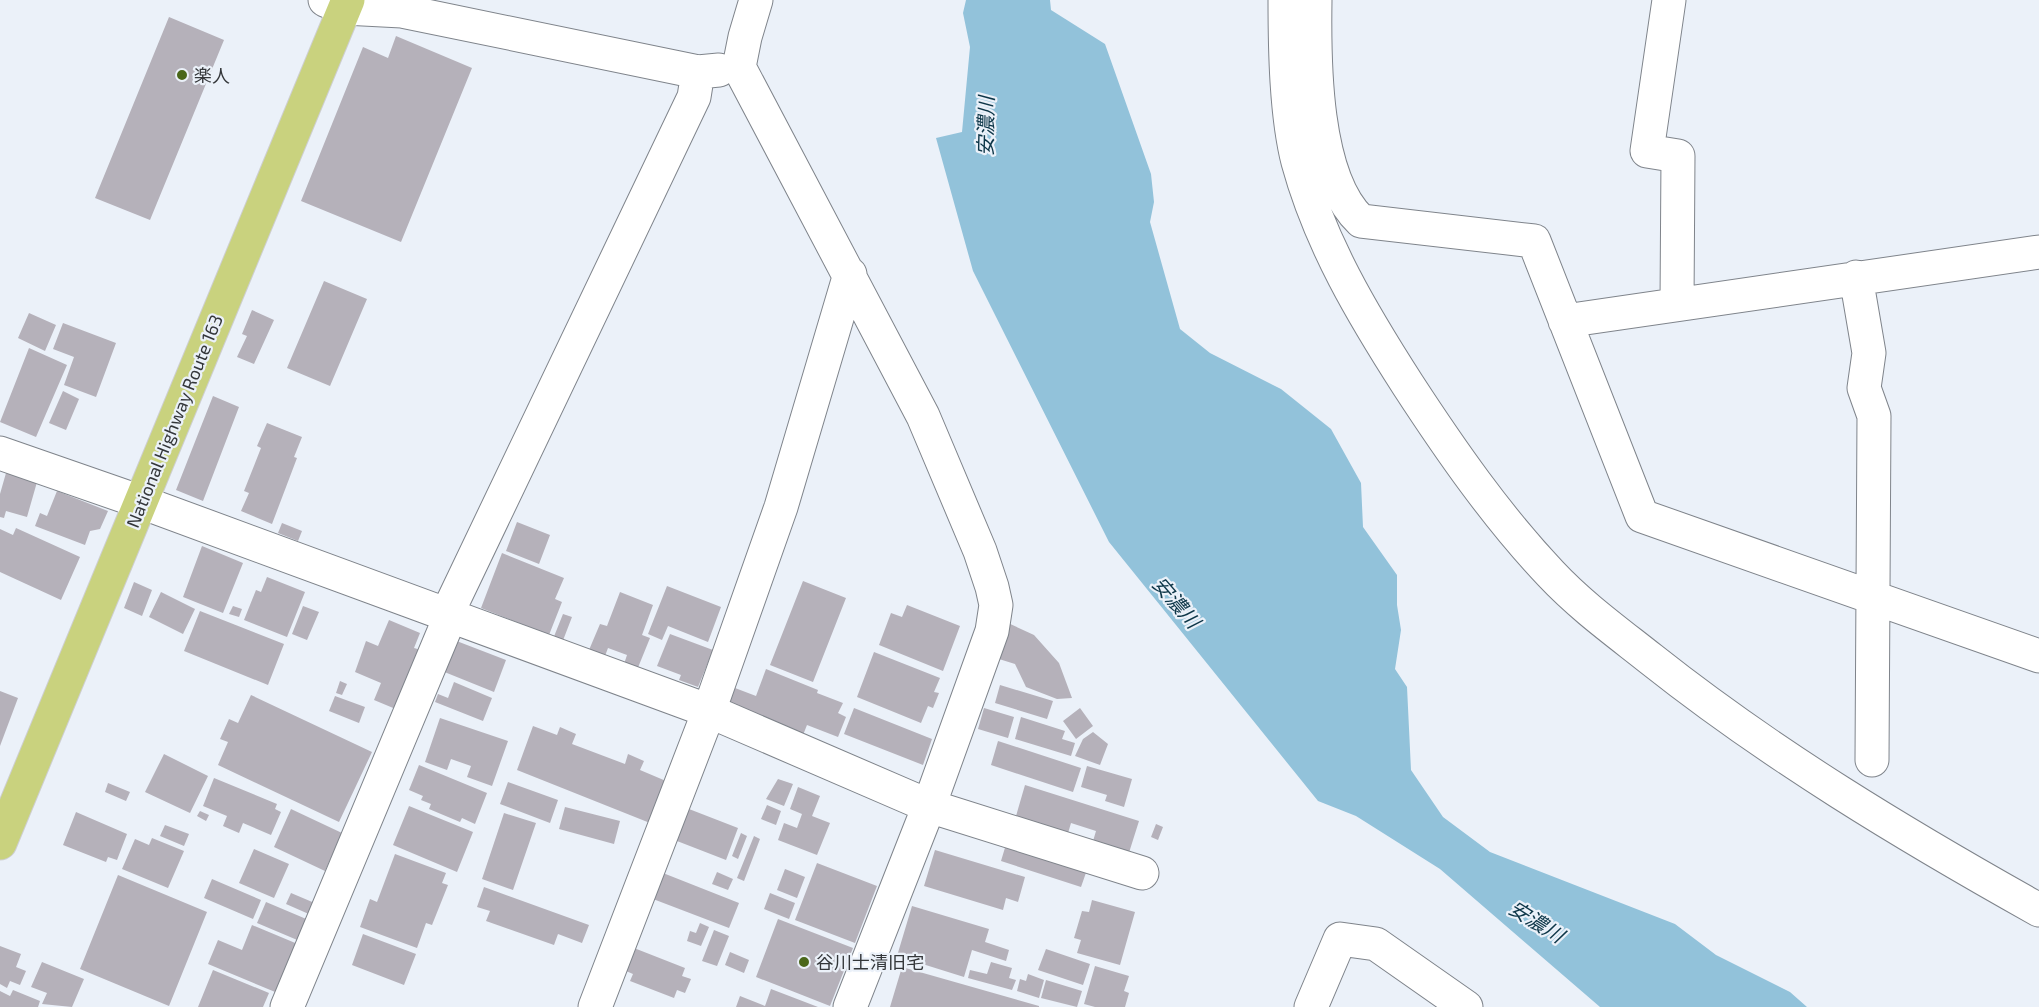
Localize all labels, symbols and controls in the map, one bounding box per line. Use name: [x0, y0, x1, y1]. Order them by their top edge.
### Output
place label: 楽人: [194, 64, 230, 86]
marker: 楽人: [175, 68, 189, 82]
water label: 安濃川: [972, 94, 998, 156]
street label: National Highway Route 163: [121, 311, 227, 531]
water label: 安濃川: [1148, 571, 1207, 634]
water label: 安濃川: [1505, 895, 1570, 948]
place label: 谷川士清旧宅: [816, 951, 924, 973]
marker: 谷川士清旧宅: [797, 955, 811, 969]

